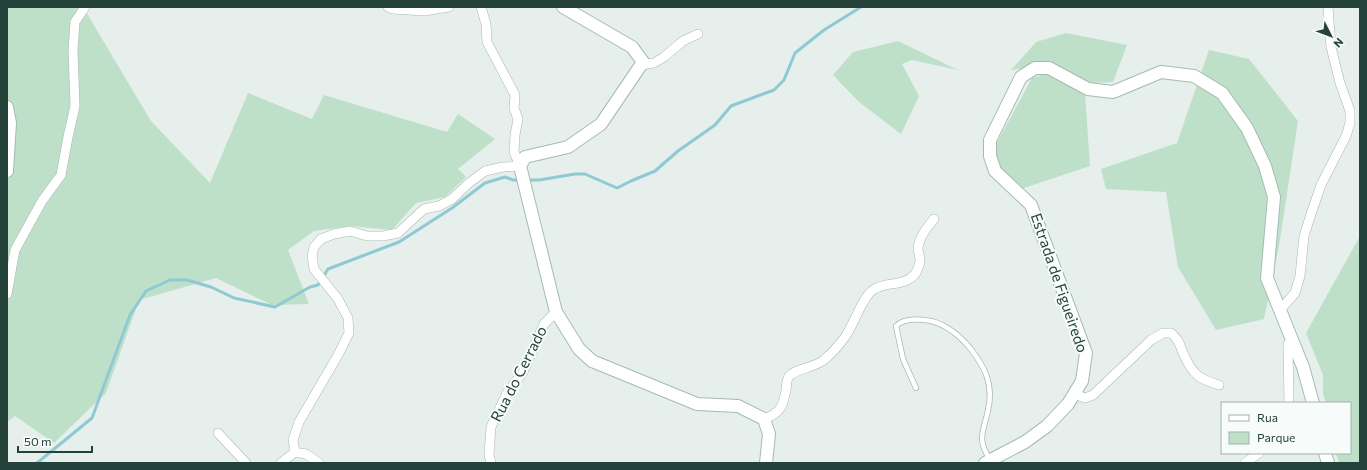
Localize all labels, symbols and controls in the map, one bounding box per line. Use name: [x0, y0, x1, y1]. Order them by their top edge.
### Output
north arrow: [1311, 16, 1351, 56]
text: N: [1331, 36, 1346, 50]
street label: Estrada de Figueiredo: [1028, 211, 1092, 355]
street label: Rua do Cerrado: [486, 323, 550, 424]
legend: [1221, 402, 1351, 454]
text: Rua: [1257, 410, 1278, 424]
scale bar: [18, 428, 92, 454]
text: Parque: [1257, 430, 1295, 444]
text: 50 m: [24, 434, 52, 448]

